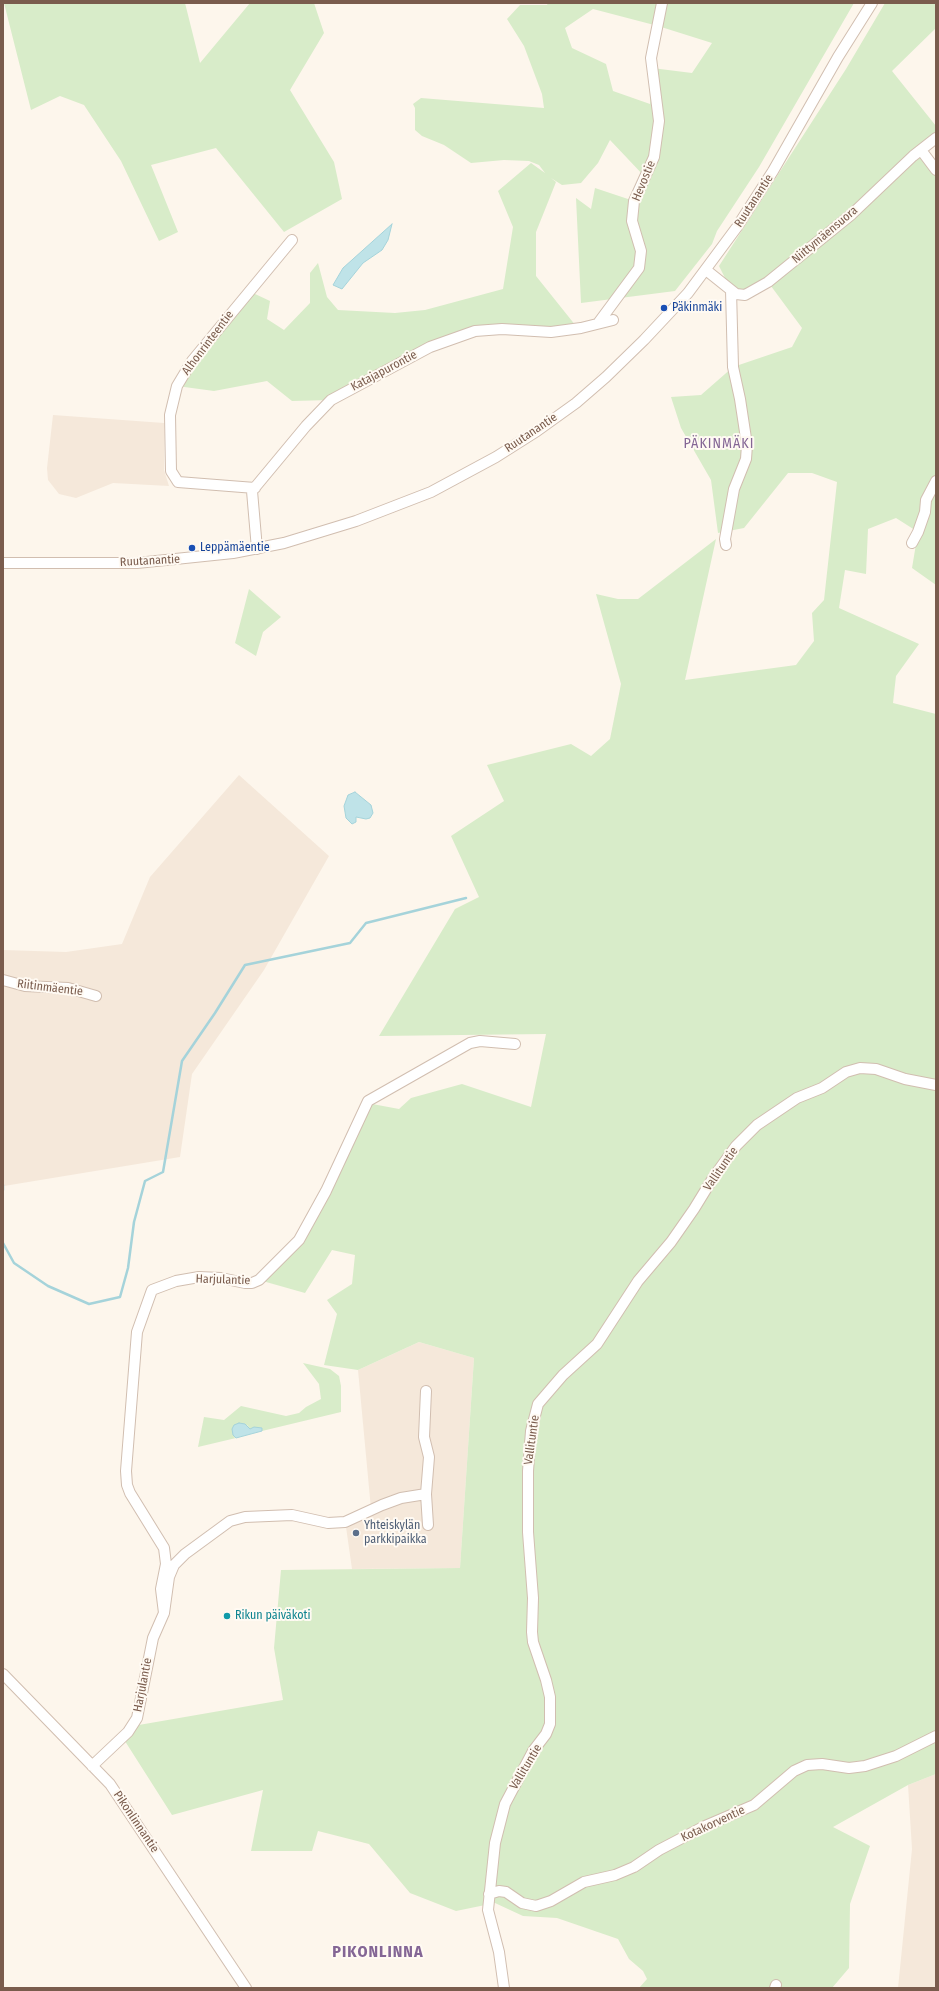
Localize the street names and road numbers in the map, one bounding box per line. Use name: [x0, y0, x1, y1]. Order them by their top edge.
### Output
street label: Hevostie: [629, 158, 659, 204]
street label: Ruutanantie: [732, 172, 776, 230]
street label: Niittymäensuora: [789, 203, 861, 267]
street label: Alhonrinteentie: [179, 308, 237, 378]
street label: Katajapurontie: [349, 348, 419, 394]
street label: Ruutanantie: [502, 410, 560, 456]
street label: Ruutanantie: [120, 552, 180, 570]
street label: Riitinmäentie: [16, 977, 84, 999]
street label: Vallituntie: [701, 1144, 741, 1194]
street label: Harjulantie: [195, 1272, 251, 1288]
street label: Vallituntie: [521, 1414, 543, 1466]
street label: Harjulantie: [131, 1657, 155, 1713]
street label: Vallituntie: [507, 1742, 545, 1792]
street label: Pikonlinnantie: [110, 1788, 162, 1856]
street label: Kotakorventie: [679, 1803, 747, 1845]

